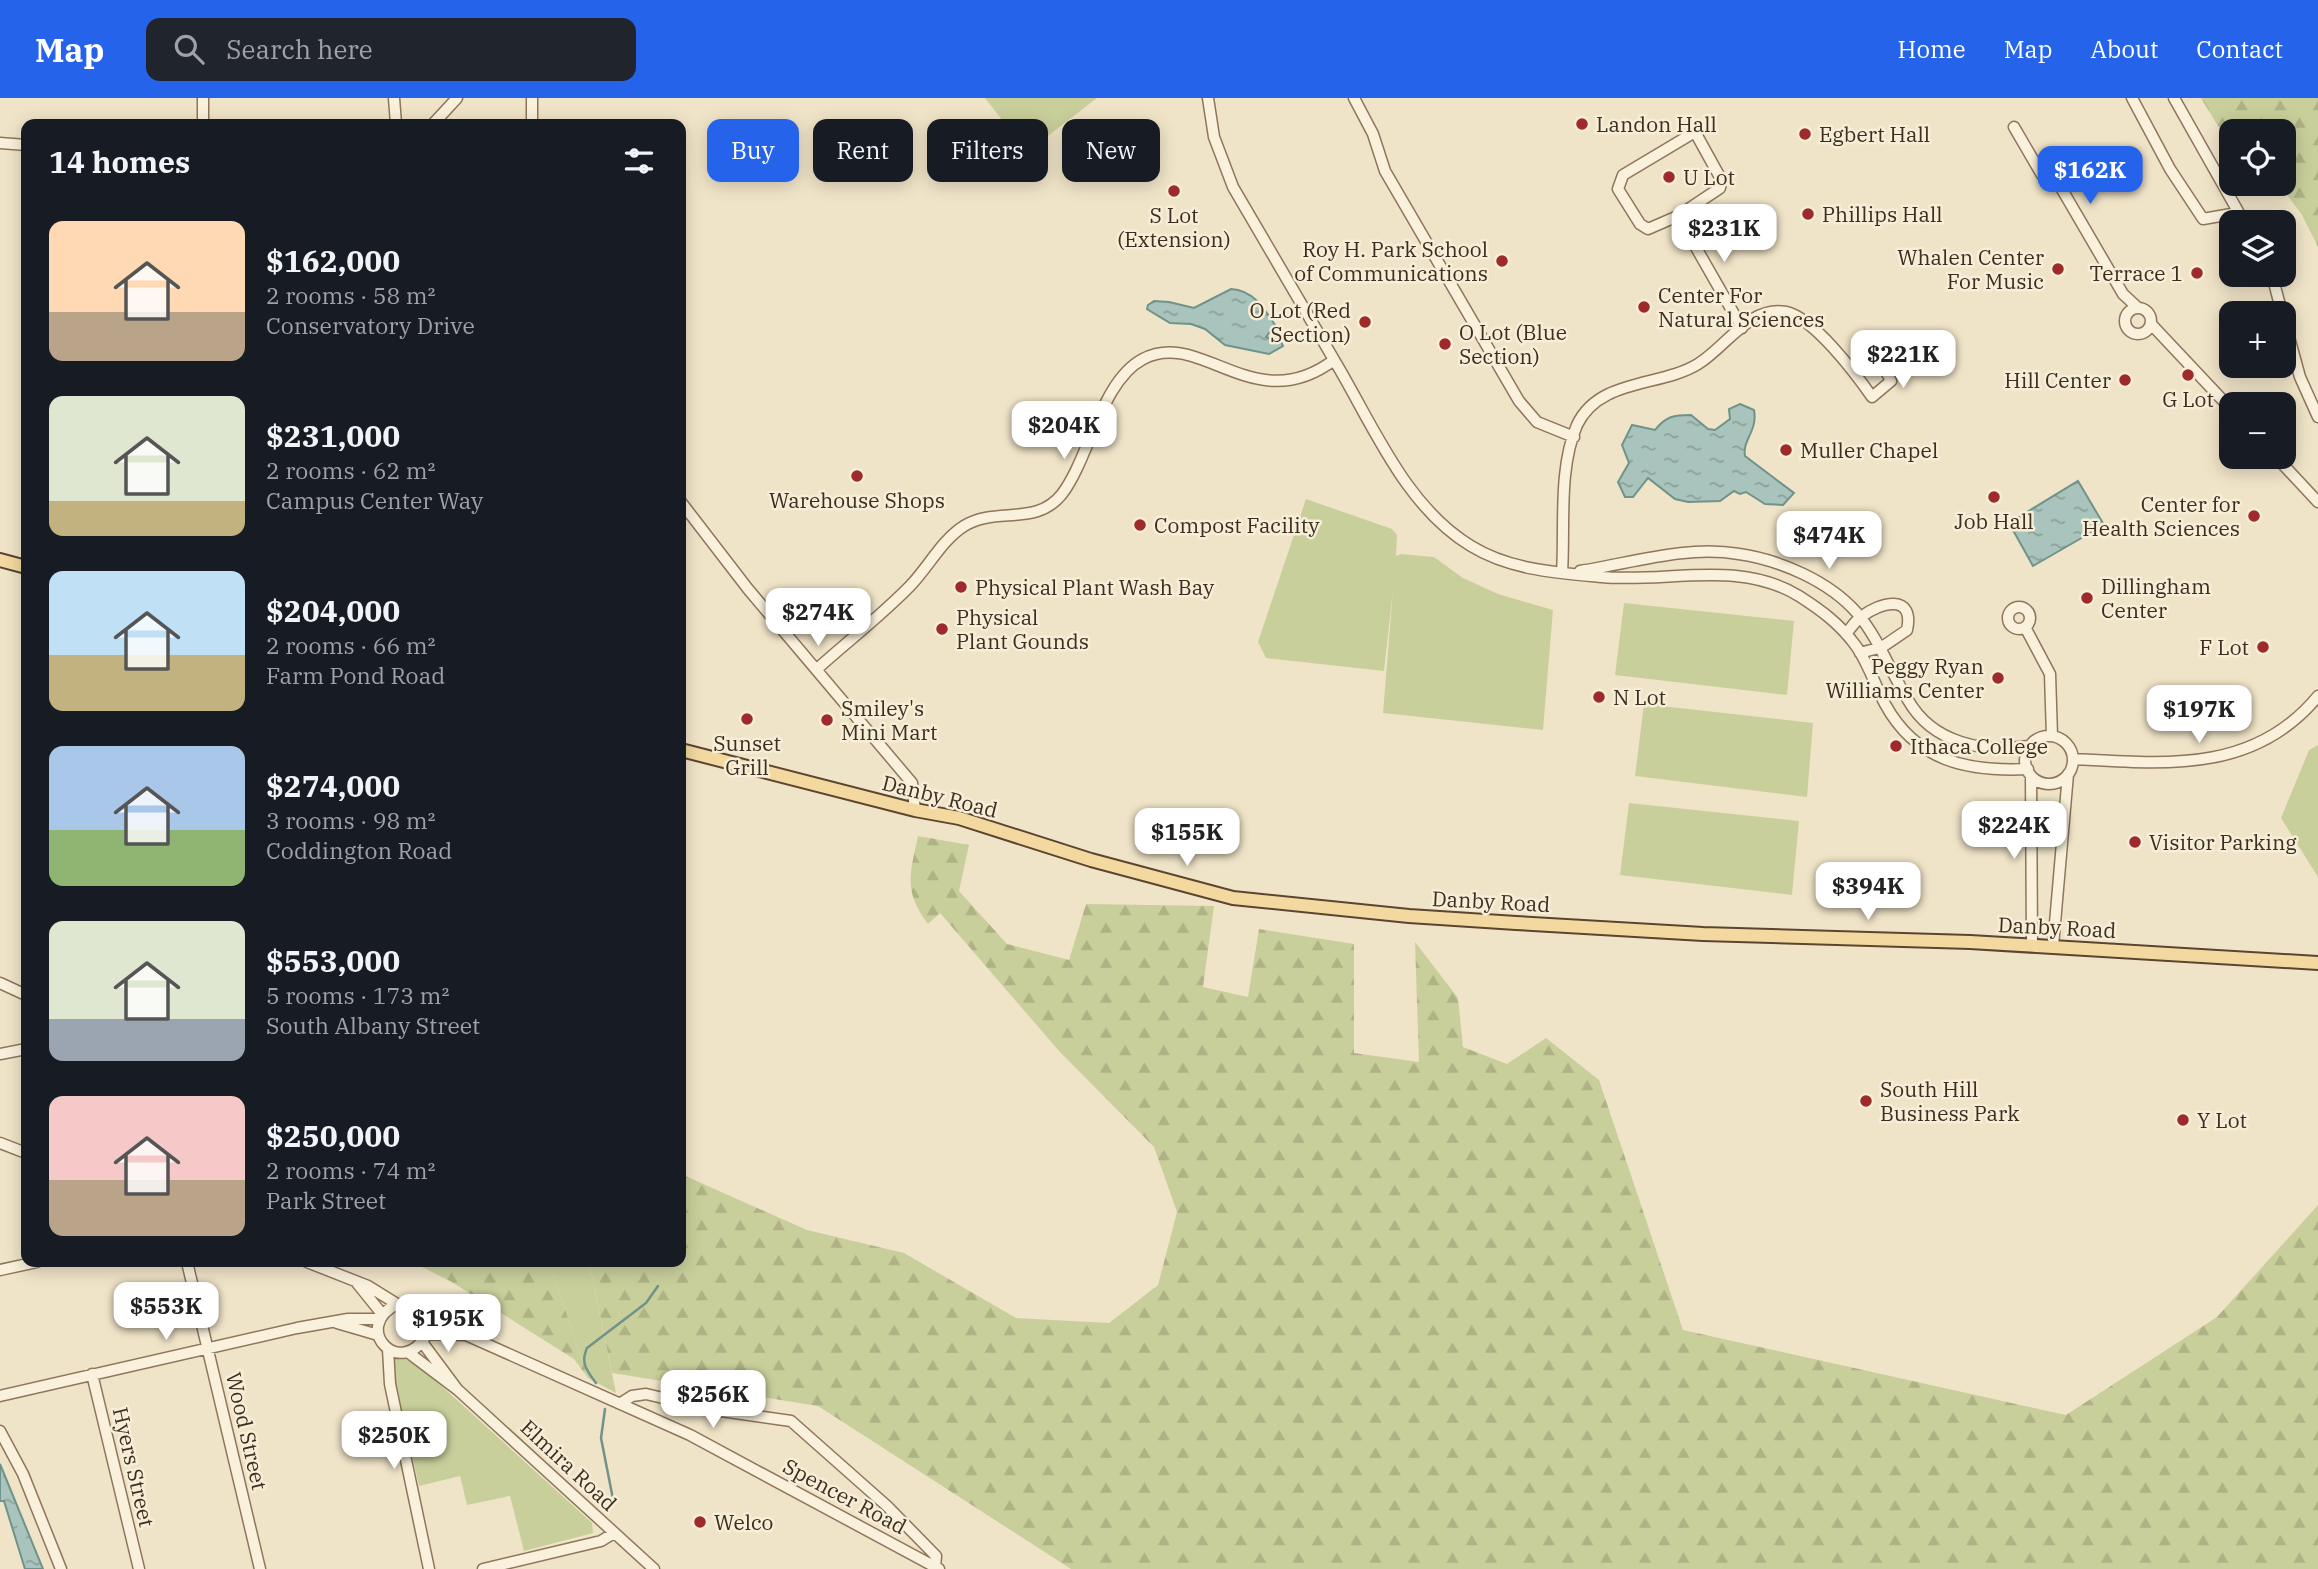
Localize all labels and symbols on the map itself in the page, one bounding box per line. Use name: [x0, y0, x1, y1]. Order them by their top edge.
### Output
place label: Landon Hall: [1596, 110, 1717, 138]
marker: Landon Hall: [1574, 116, 1590, 132]
place label: Egbert Hall: [1819, 120, 1930, 148]
marker: Egbert Hall: [1797, 126, 1813, 142]
pin: $162K: [2041, 146, 2139, 206]
place label: U Lot: [1683, 163, 1735, 191]
marker: U Lot: [1661, 169, 1677, 185]
marker: S Lot (Extension): [1166, 183, 1182, 199]
place label: Phillips Hall: [1822, 200, 1943, 228]
place label: S Lot (Extension): [1117, 201, 1231, 253]
pin: $231K: [1675, 204, 1773, 264]
marker: Phillips Hall: [1800, 206, 1816, 222]
place label: Roy H. Park School of Communications: [1294, 235, 1488, 287]
place label: Whalen Center For Music: [1897, 243, 2045, 295]
marker: Roy H. Park School of Communications: [1494, 253, 1510, 269]
place label: Terrace 1: [2090, 259, 2183, 287]
marker: Whalen Center For Music: [2050, 261, 2066, 277]
marker: Terrace 1: [2189, 265, 2205, 281]
place label: Center For Natural Sciences: [1658, 281, 1824, 333]
place label: O Lot (Red Section): [1250, 296, 1351, 348]
marker: Center For Natural Sciences: [1636, 299, 1652, 315]
marker: O Lot (Red Section): [1357, 314, 1373, 330]
place label: O Lot (Blue Section): [1459, 318, 1567, 370]
pin: $221K: [1854, 330, 1952, 390]
marker: O Lot (Blue Section): [1437, 336, 1453, 352]
place label: Hill Center: [2004, 366, 2112, 394]
marker: G Lot: [2180, 367, 2196, 383]
marker: Hill Center: [2117, 372, 2133, 388]
place label: G Lot: [2162, 385, 2214, 413]
pin: $204K: [1015, 402, 1113, 461]
place label: Muller Chapel: [1800, 436, 1938, 464]
marker: Muller Chapel: [1778, 442, 1794, 458]
marker: Warehouse Shops: [849, 468, 865, 484]
place label: Warehouse Shops: [769, 486, 945, 514]
marker: Job Hall: [1986, 489, 2002, 505]
place label: Center for Health Sciences: [2082, 490, 2241, 542]
place label: Job Hall: [1954, 507, 2034, 535]
marker: Center for Health Sciences: [2246, 508, 2262, 524]
place label: Compost Facility: [1154, 511, 1320, 539]
pin: $474K: [1780, 512, 1878, 571]
marker: Compost Facility: [1132, 517, 1148, 533]
place label: Dillingham Center: [2101, 572, 2211, 624]
place label: Physical Plant Wash Bay: [975, 573, 1215, 601]
marker: Physical Plant Wash Bay: [953, 579, 969, 595]
pin: $274K: [769, 588, 867, 648]
marker: Dillingham Center: [2079, 590, 2095, 606]
place label: Physical Plant Gounds: [956, 603, 1089, 655]
marker: Physical Plant Gounds: [934, 621, 950, 637]
place label: F Lot: [2199, 633, 2249, 661]
marker: F Lot: [2255, 639, 2271, 655]
place label: Peggy Ryan Williams Center: [1825, 652, 1985, 704]
marker: Peggy Ryan Williams Center: [1990, 670, 2006, 686]
place label: N Lot: [1613, 683, 1666, 711]
pin: $197K: [2150, 686, 2248, 745]
marker: N Lot: [1591, 689, 1607, 705]
place label: Smiley's Mini Mart: [841, 694, 938, 746]
marker: Sunset Grill: [739, 711, 755, 727]
marker: Smiley's Mini Mart: [819, 712, 835, 728]
place label: Sunset Grill: [713, 729, 781, 781]
place label: Ithaca College: [1910, 732, 2048, 760]
marker: Ithaca College: [1888, 738, 1904, 754]
street label: Danby Road: [879, 768, 1001, 824]
pin: $224K: [1965, 802, 2063, 861]
pin: $155K: [1138, 808, 1236, 868]
place label: Visitor Parking: [2149, 828, 2297, 856]
marker: Visitor Parking: [2127, 834, 2143, 850]
pin: $394K: [1819, 862, 1917, 922]
street label: Danby Road: [1431, 884, 1551, 918]
street label: Danby Road: [1997, 910, 2117, 944]
place label: South Hill Business Park: [1880, 1075, 2020, 1127]
marker: South Hill Business Park: [1858, 1093, 1874, 1109]
place label: Y Lot: [2197, 1106, 2247, 1134]
marker: Y Lot: [2175, 1112, 2191, 1128]
pin: $553K: [117, 1282, 215, 1342]
pin: $195K: [399, 1294, 497, 1354]
street label: Wood Street: [220, 1369, 274, 1493]
pin: $256K: [664, 1370, 762, 1430]
street label: Hyers Street: [107, 1404, 161, 1530]
pin: $250K: [345, 1412, 443, 1471]
street label: Elmira Road: [515, 1413, 623, 1517]
street label: Spencer Road: [778, 1452, 912, 1540]
place label: Welco: [714, 1508, 773, 1536]
marker: Welco: [692, 1514, 708, 1530]

